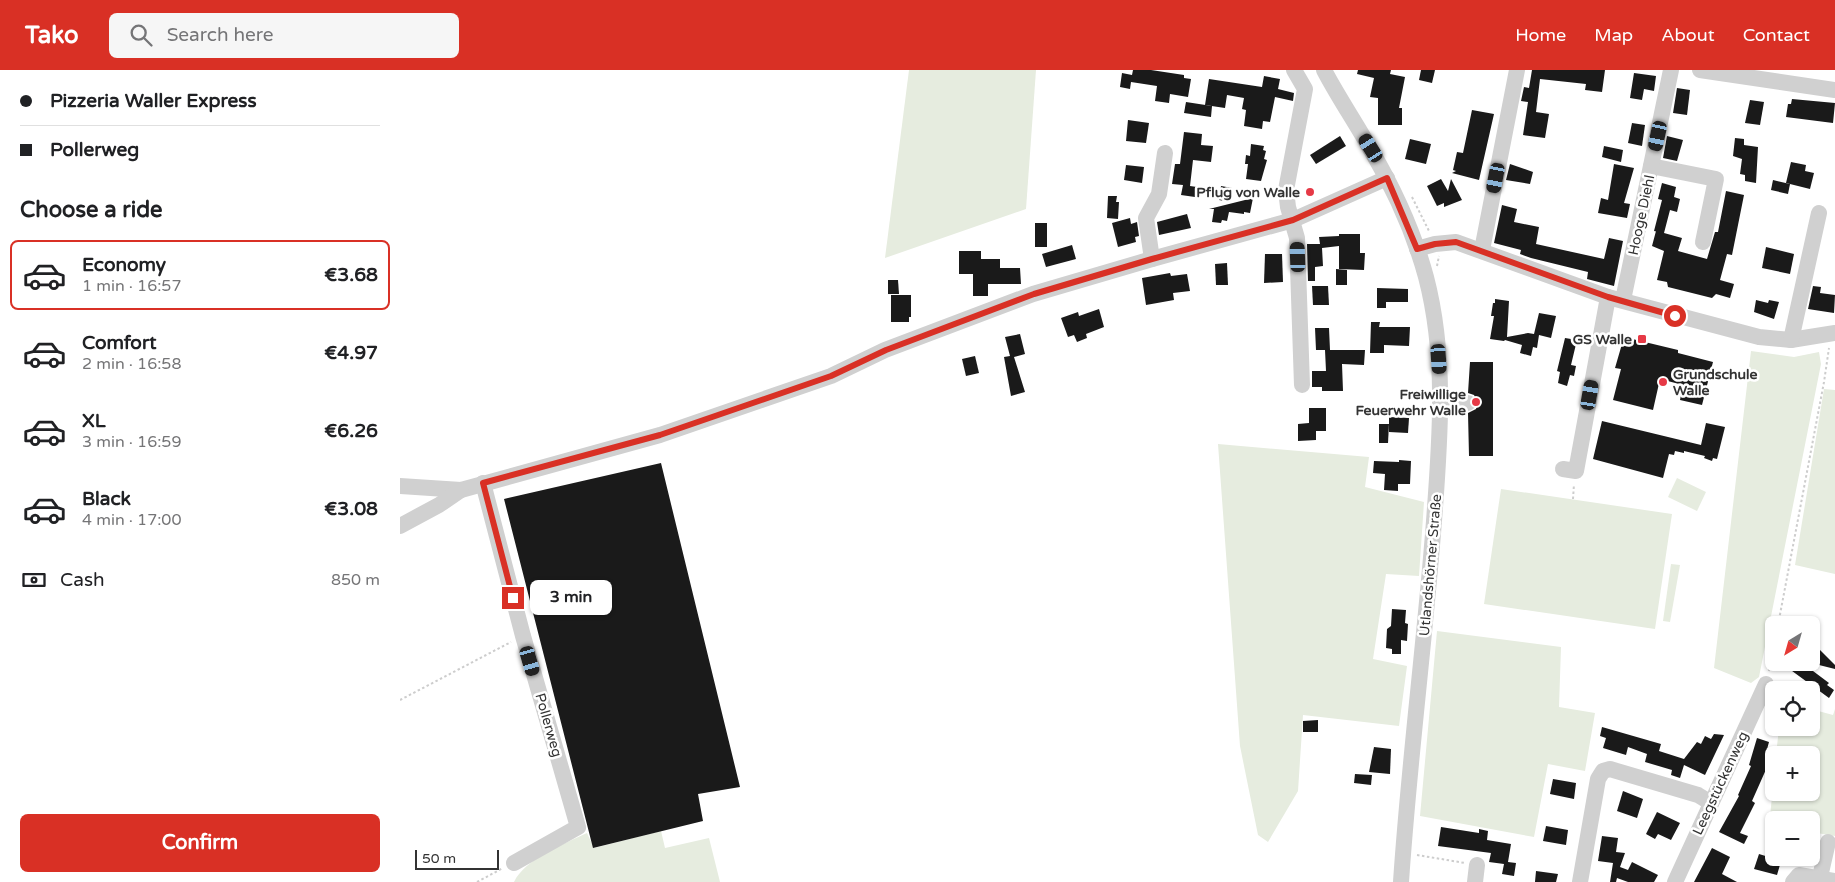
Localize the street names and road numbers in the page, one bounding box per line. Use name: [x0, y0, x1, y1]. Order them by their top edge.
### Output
street label: Hooge Diehl: [1625, 173, 1658, 257]
street label: Utlandshörner Straße: [1416, 493, 1445, 637]
street label: Pollerweg: [531, 691, 566, 759]
street label: Leegstückenweg: [1689, 729, 1752, 838]

